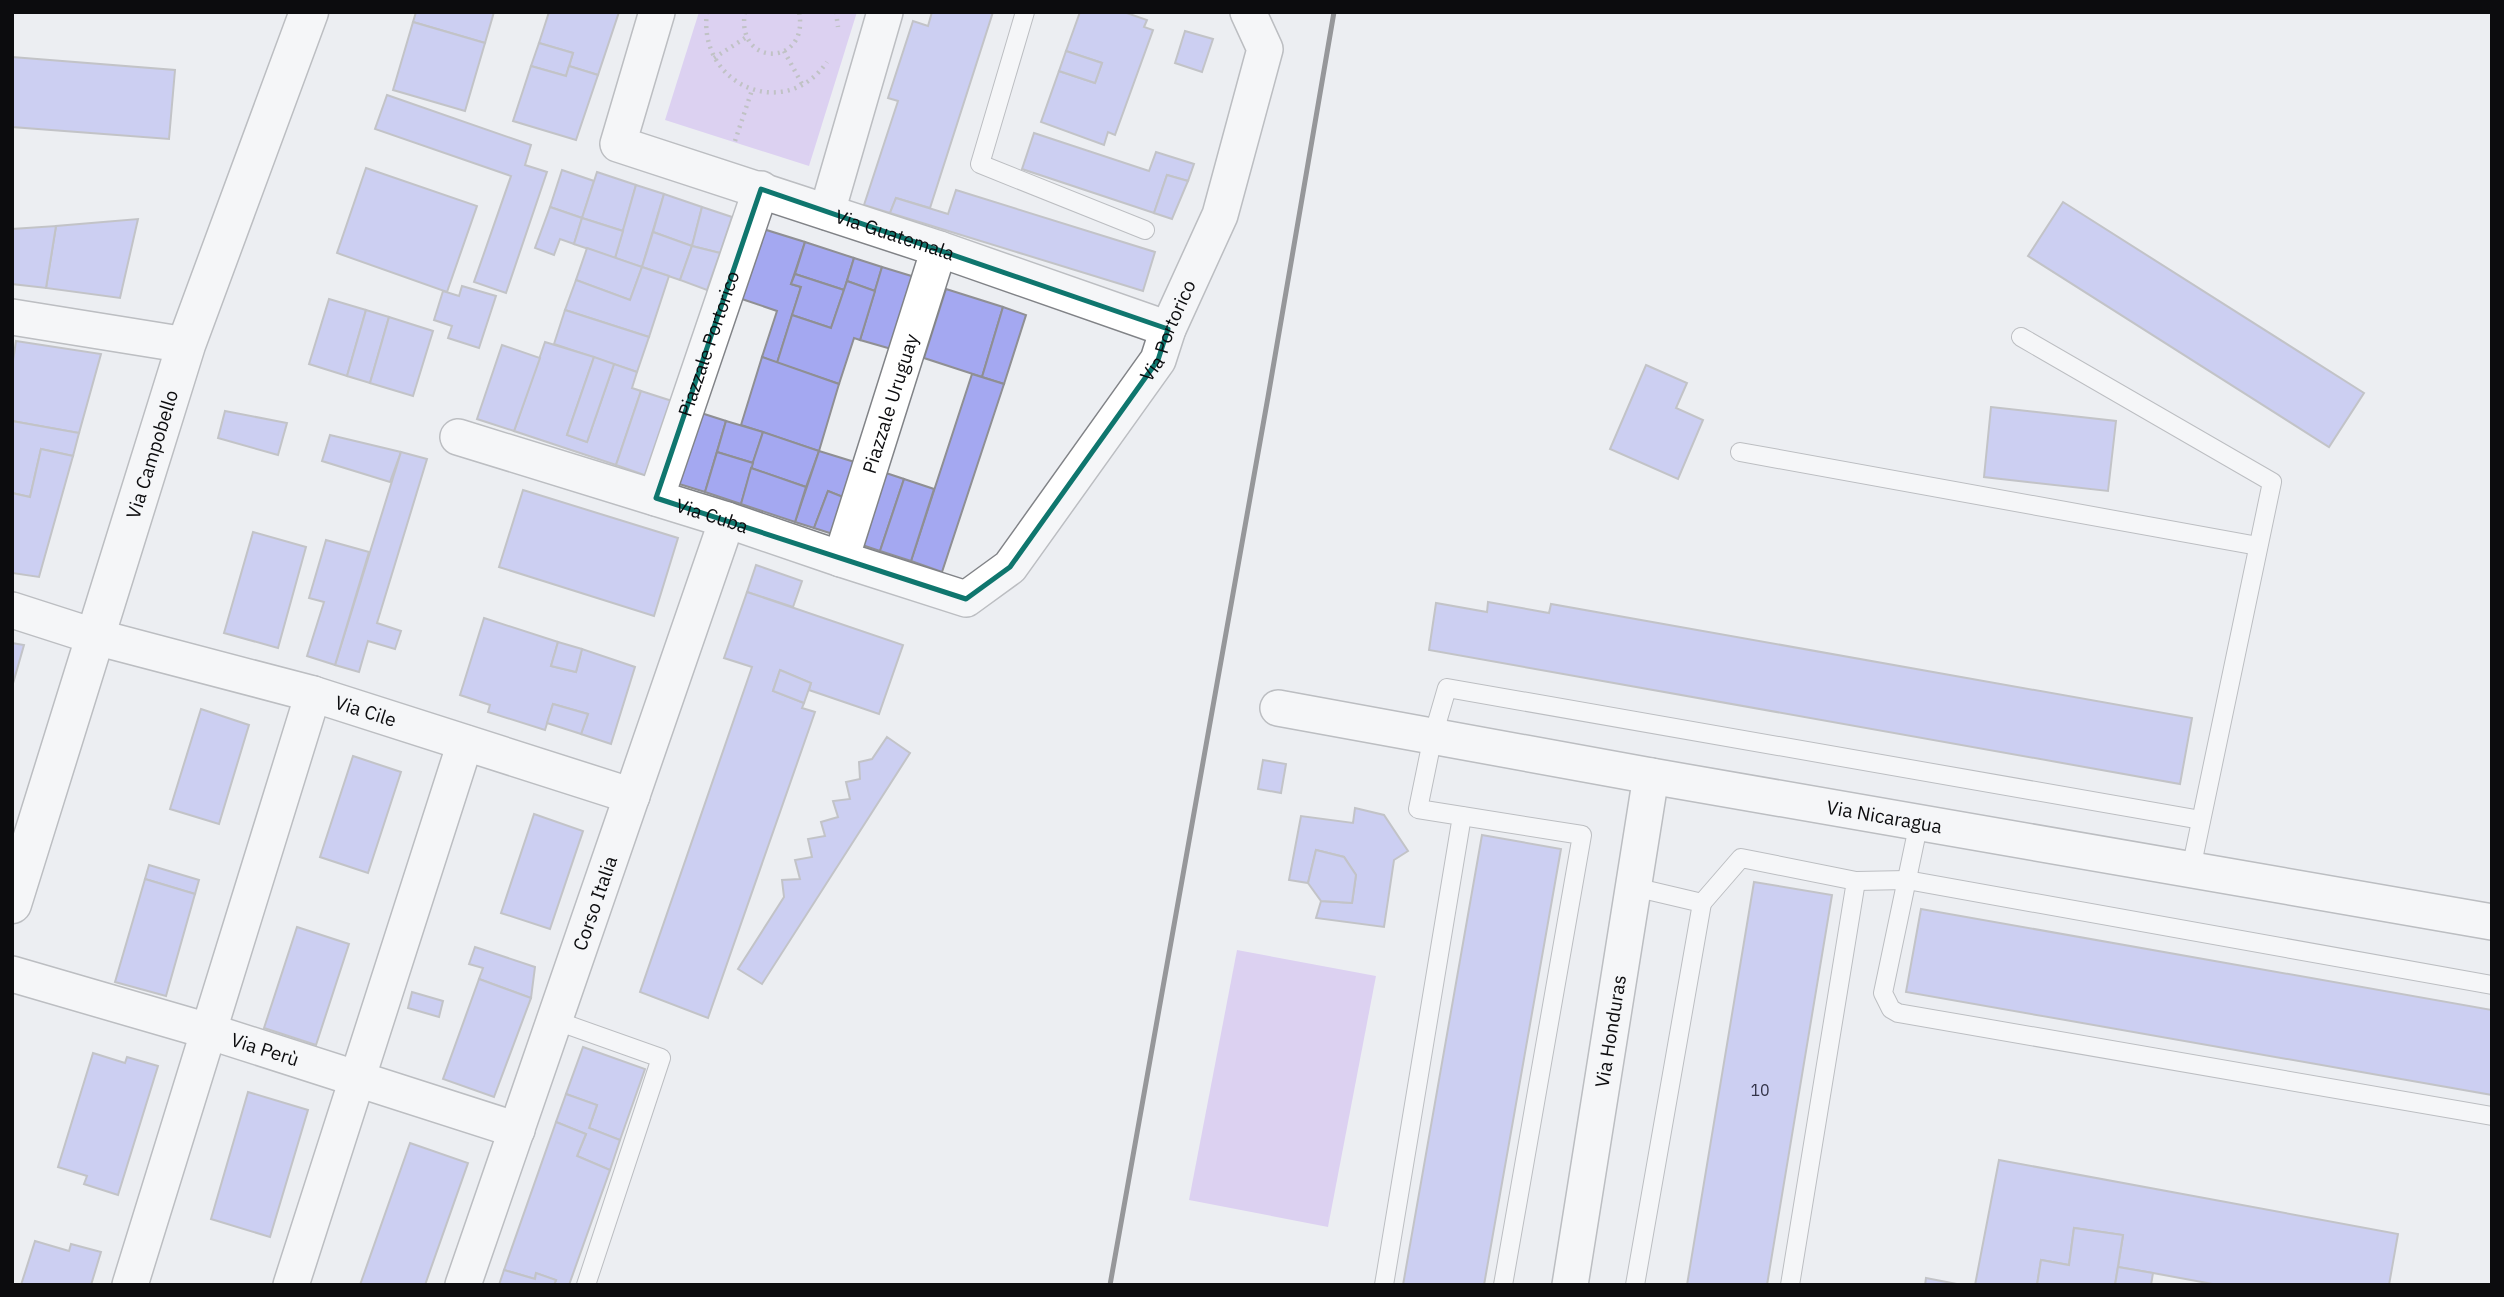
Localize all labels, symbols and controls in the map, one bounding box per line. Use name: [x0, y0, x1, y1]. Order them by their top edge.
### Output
street label: Via Guatemala: [832, 204, 958, 266]
street label: Piazzale Portorico: [673, 268, 744, 420]
street label: Via Portorico: [1135, 276, 1201, 386]
street label: Piazzale Uruguay: [857, 330, 924, 476]
street label: Via Campobello: [121, 387, 183, 522]
street label: Via Cuba: [673, 493, 752, 538]
street label: Via Cile: [332, 690, 400, 732]
street label: Via Nicaragua: [1825, 795, 1944, 838]
street label: Corso Italia: [567, 853, 622, 954]
street label: Via Honduras: [1590, 973, 1631, 1089]
street label: Via Perù: [228, 1027, 302, 1071]
house number: 10: [1750, 1080, 1770, 1100]

